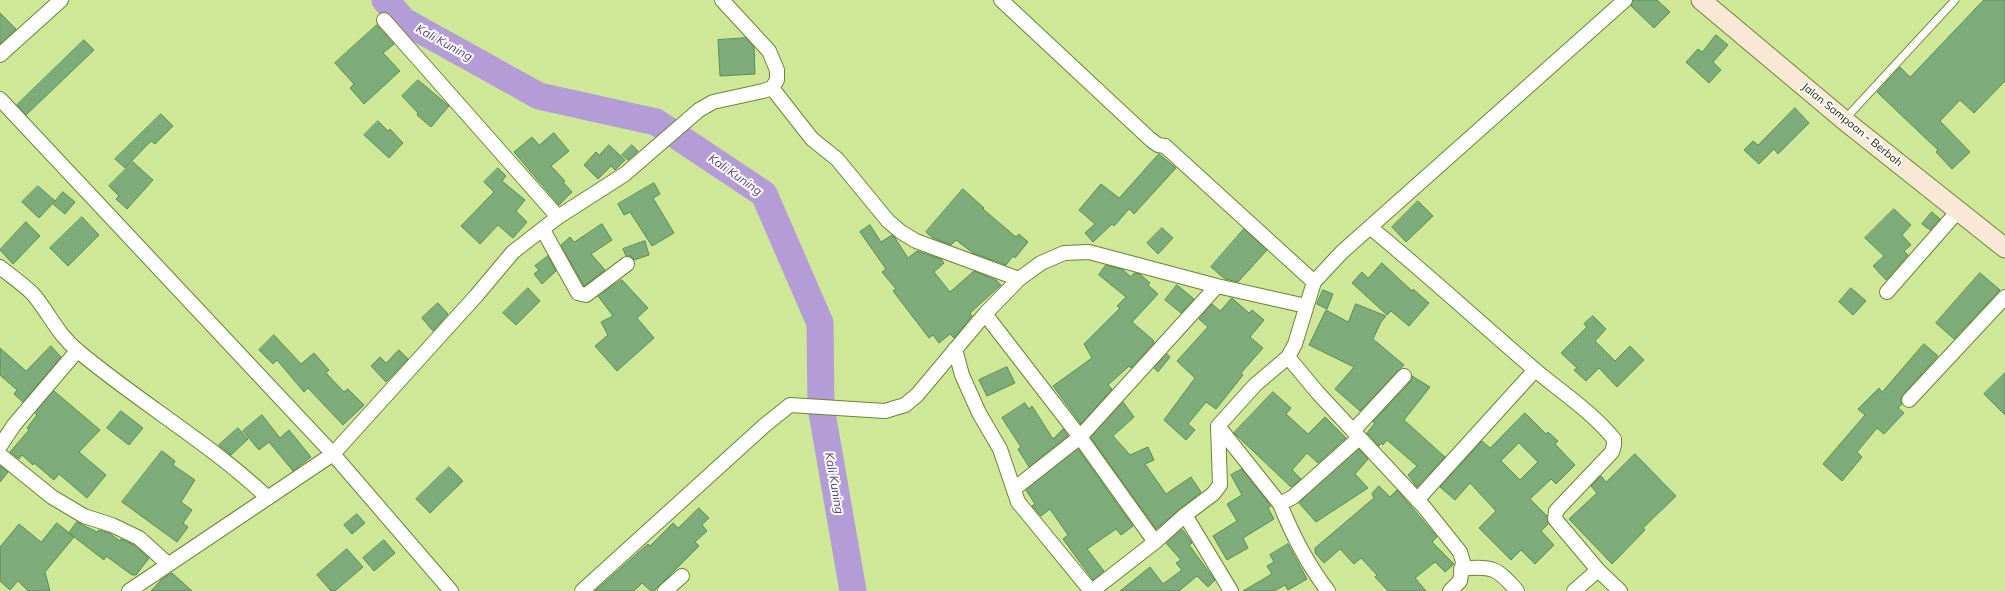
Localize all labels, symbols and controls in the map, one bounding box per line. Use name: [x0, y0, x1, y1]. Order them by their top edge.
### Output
water label: Kali Kuning: [413, 22, 475, 64]
street label: Jalan Sampaan - Berbah: [1799, 80, 1905, 170]
water label: Kali Kuning: [705, 151, 765, 199]
water label: Kali Kuning: [822, 451, 846, 515]

